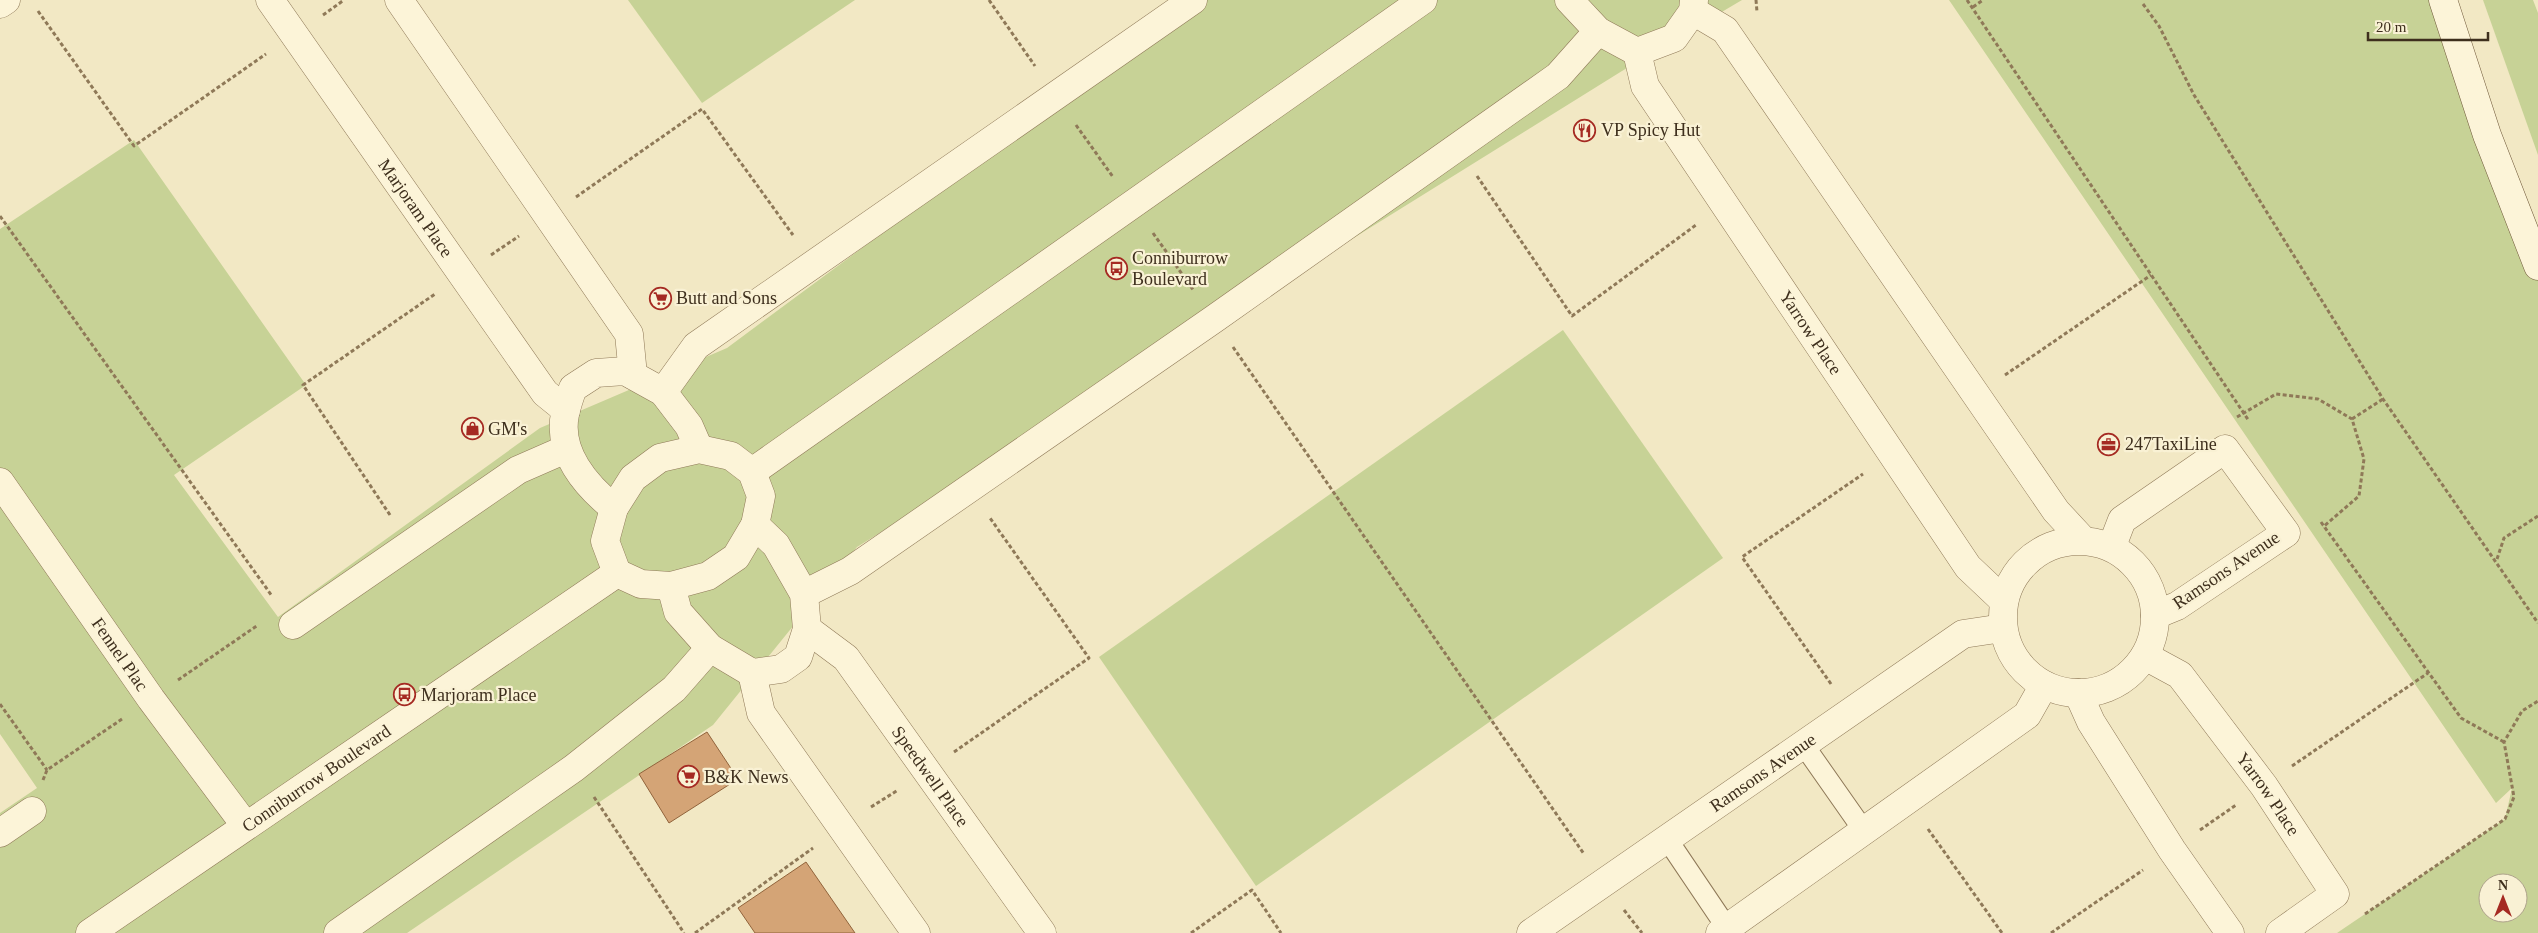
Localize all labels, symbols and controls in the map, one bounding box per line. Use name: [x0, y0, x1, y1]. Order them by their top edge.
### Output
scale bar: [2368, 10, 2488, 42]
text: 20 m: [2376, 19, 2407, 35]
restaurant icon: VP Spicy Hut: [1573, 118, 1597, 142]
place label: VP Spicy Hut: [1601, 120, 1700, 140]
street label: Marjoram Place: [374, 155, 457, 261]
place label: Conniburrow Boulevard: [1132, 248, 1228, 289]
bus stop icon: Conniburrow Boulevard: [1104, 256, 1128, 280]
supermarket icon: Butt and Sons: [648, 286, 672, 310]
street label: Yarrow Place: [1775, 287, 1846, 378]
place label: Butt and Sons: [676, 288, 777, 308]
shop icon: GM's: [460, 417, 484, 441]
place label: GM's: [488, 419, 527, 439]
office icon: 247TaxiLine: [2097, 432, 2121, 456]
place label: 247TaxiLine: [2125, 434, 2217, 454]
street label: Ramsons Avenue: [2169, 527, 2283, 613]
street label: Fennel Plac: [88, 614, 152, 695]
bus stop icon: Marjoram Place: [393, 683, 417, 707]
place label: Marjoram Place: [421, 685, 536, 705]
street label: Conniburrow Boulevard: [238, 721, 394, 836]
street label: Speedwell Place: [888, 722, 973, 830]
street label: Ramsons Avenue: [1706, 729, 1820, 816]
street label: Yarrow Place: [2232, 749, 2304, 839]
supermarket icon: B&K News: [676, 765, 700, 789]
place label: B&K News: [704, 767, 789, 787]
north arrow: [2478, 873, 2528, 923]
text: N: [2498, 878, 2508, 893]

